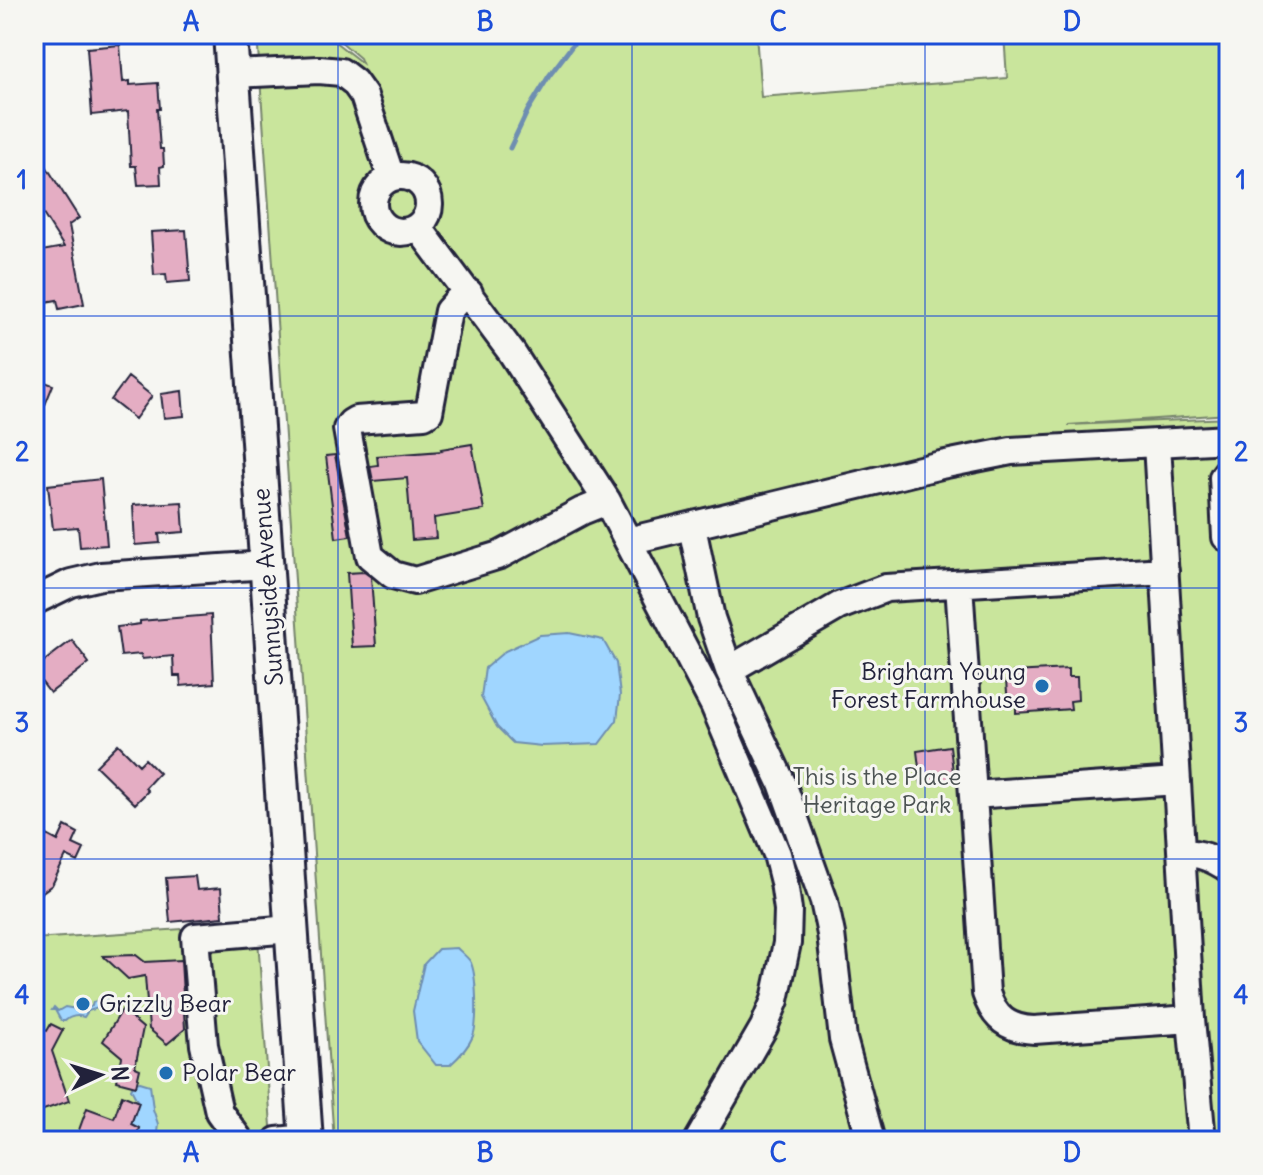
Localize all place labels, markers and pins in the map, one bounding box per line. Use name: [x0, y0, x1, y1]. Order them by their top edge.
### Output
place label: Brigham Young Forest Farmhouse: [831, 656, 1026, 714]
marker: Brigham Young Forest Farmhouse: [1033, 677, 1051, 695]
place label: Grizzly Bear: [99, 988, 232, 1018]
marker: Grizzly Bear: [74, 995, 92, 1013]
place label: Polar Bear: [182, 1057, 296, 1087]
marker: Polar Bear: [157, 1064, 175, 1082]

